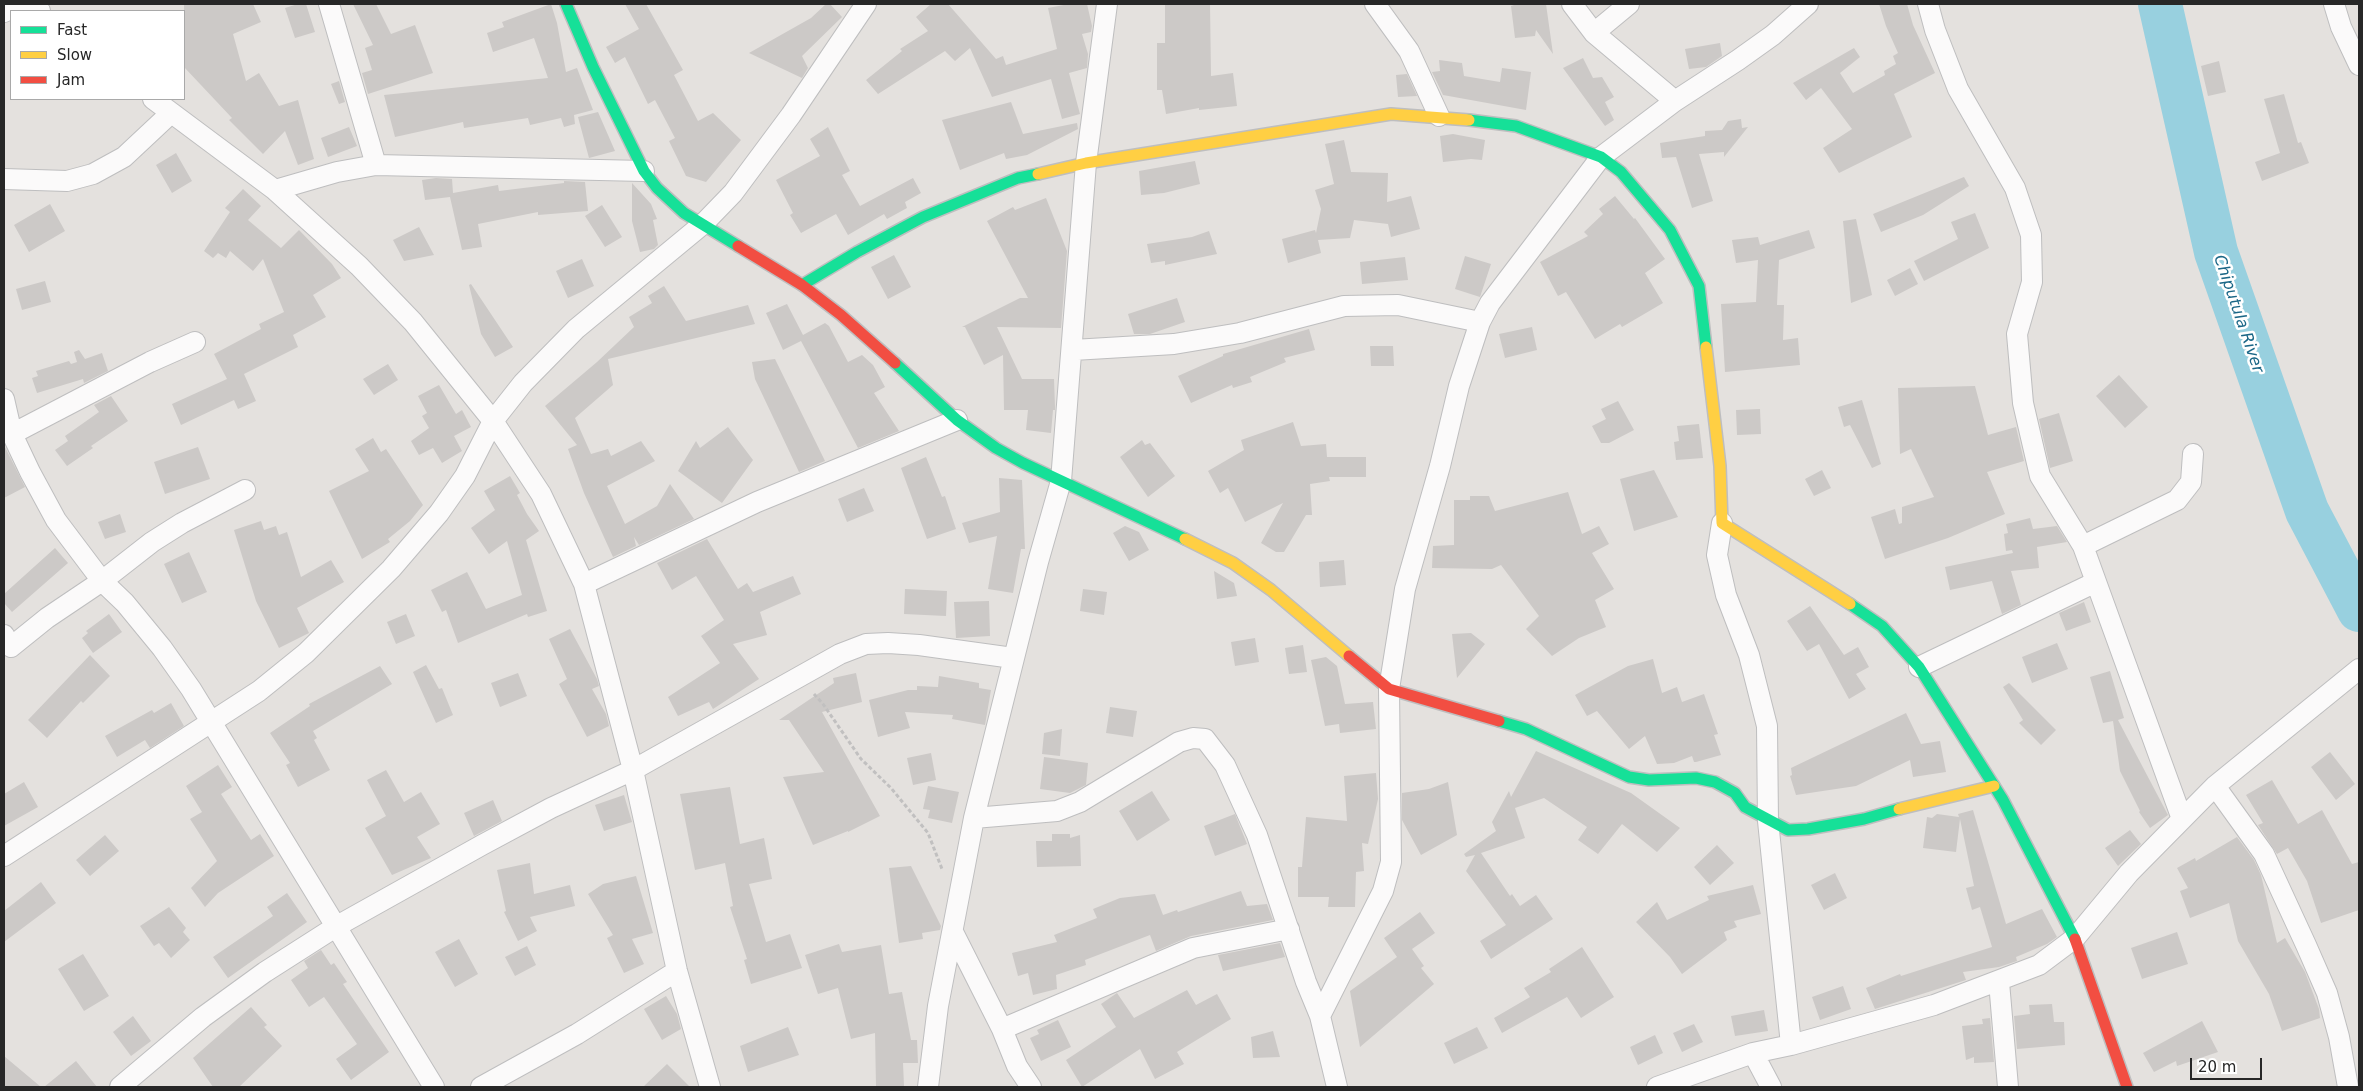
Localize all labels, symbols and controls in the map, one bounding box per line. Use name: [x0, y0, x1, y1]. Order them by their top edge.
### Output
legend: [10, 10, 185, 100]
text: Fast: [57, 21, 87, 39]
text: Slow: [57, 46, 92, 64]
text: Jam: [57, 71, 85, 89]
water label: Chiputula River: [2209, 253, 2267, 375]
scale bar: [2193, 1048, 2266, 1080]
text: 20 m: [2198, 1058, 2236, 1076]

